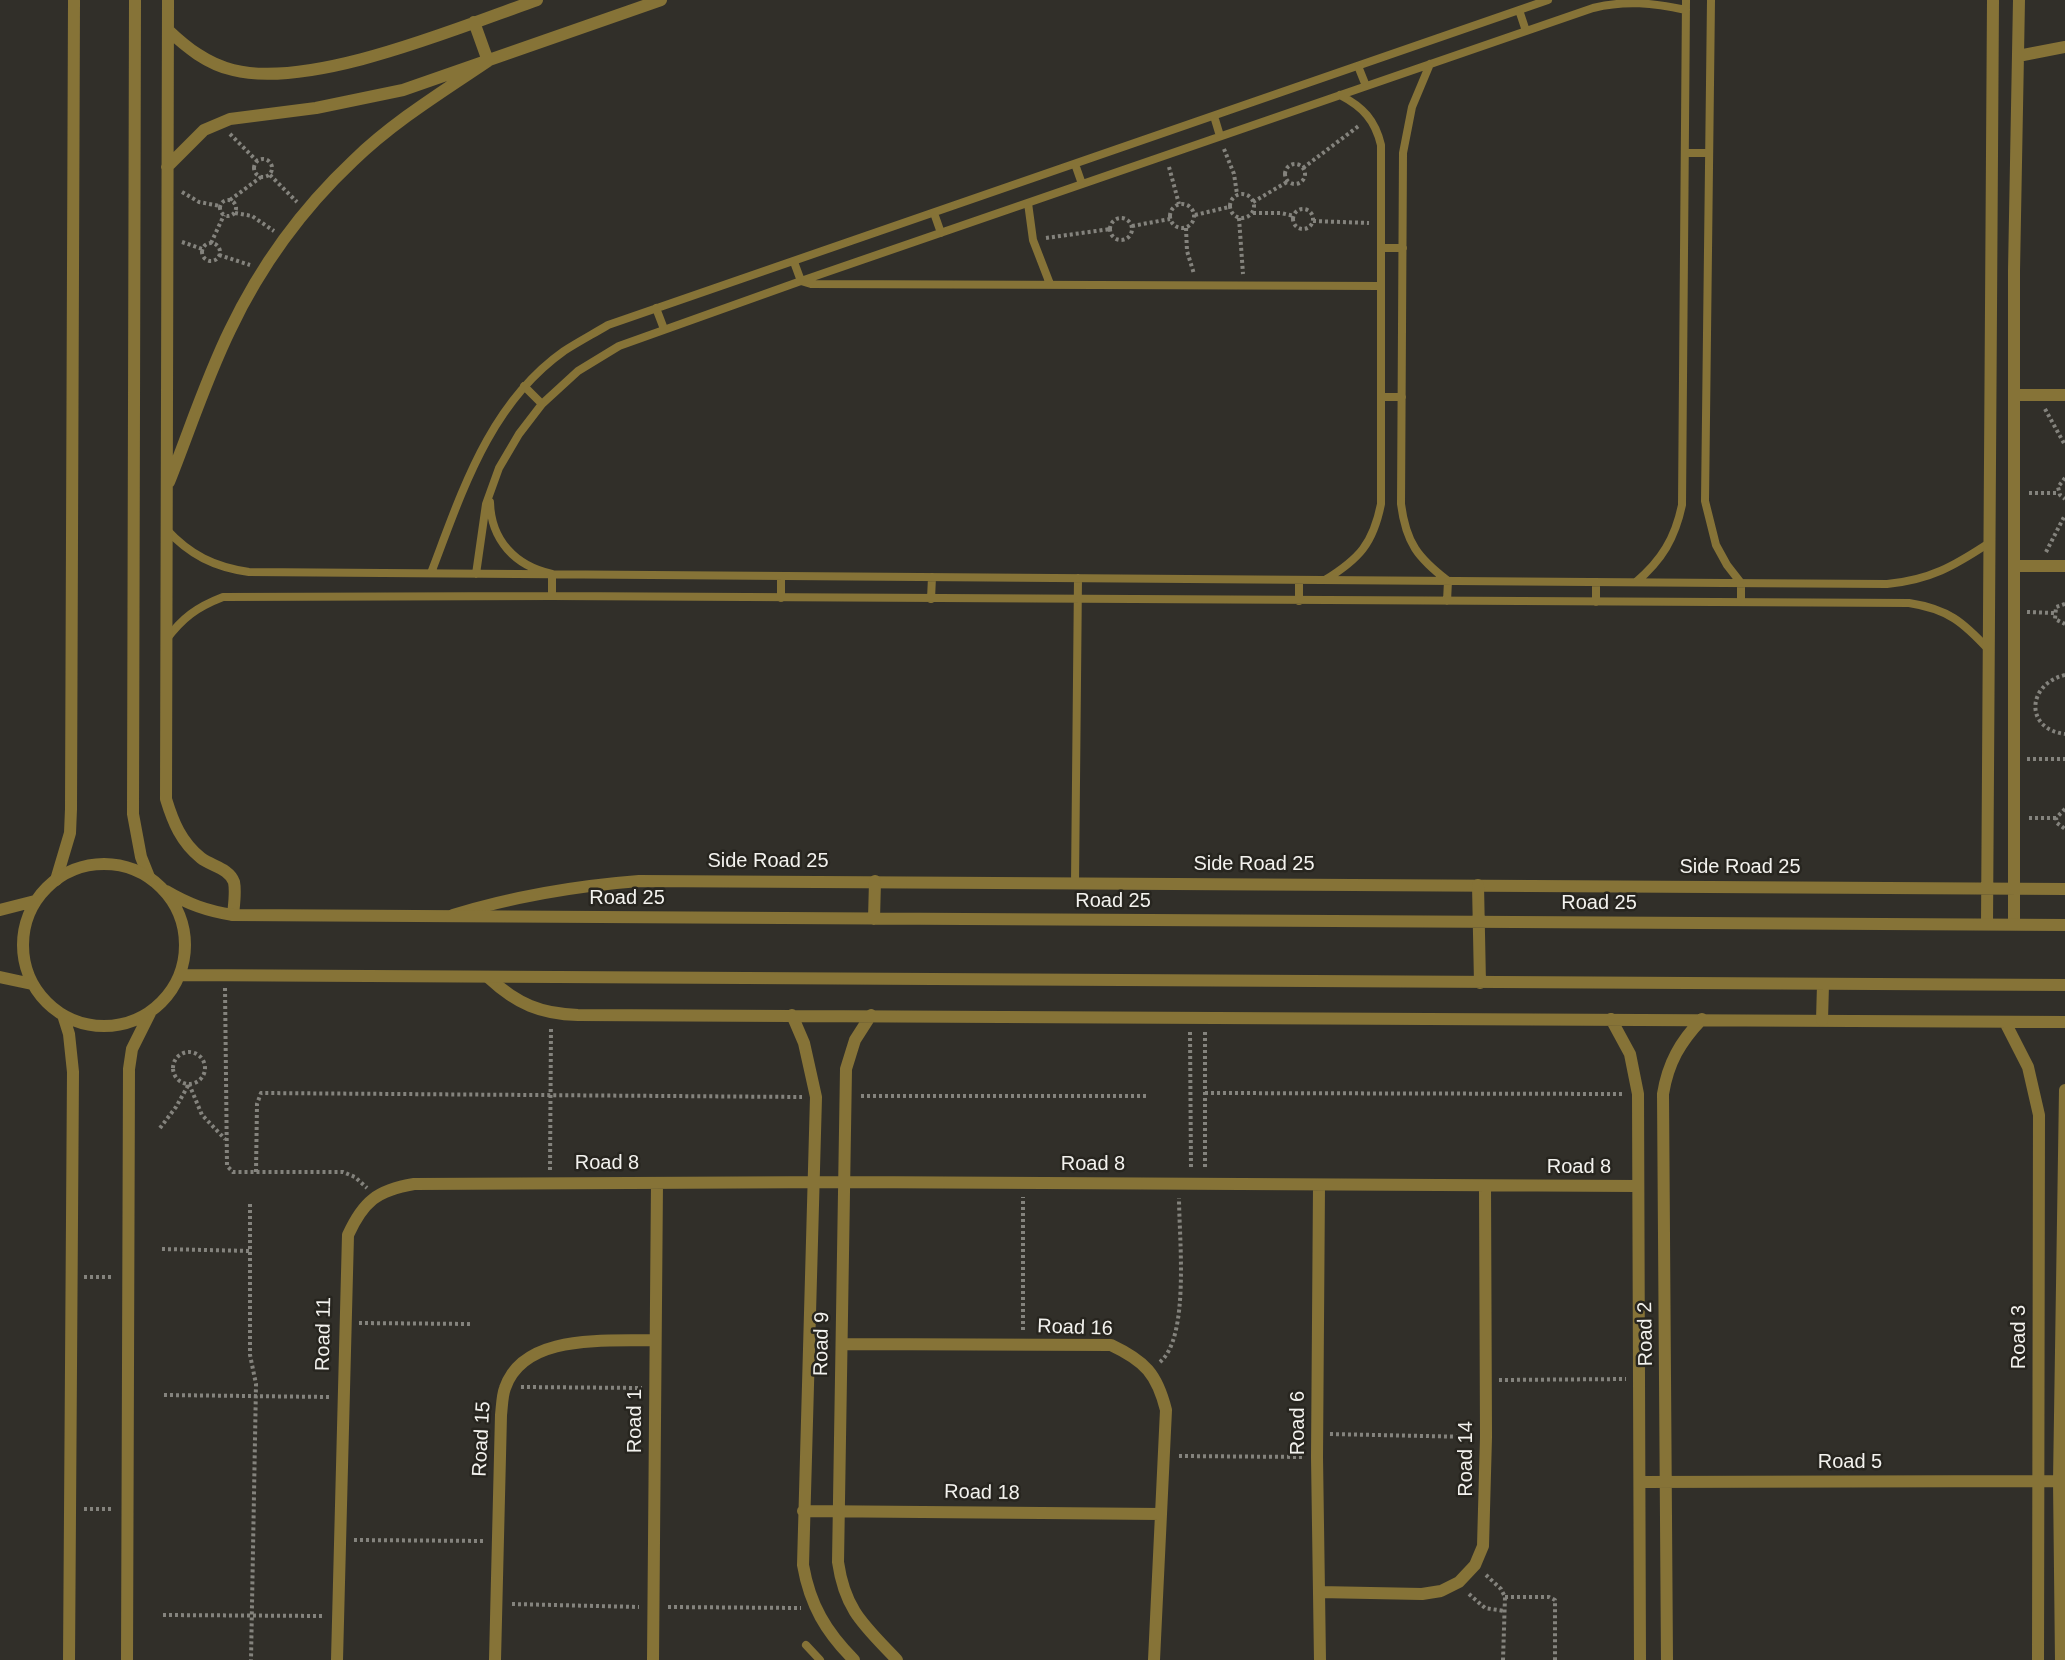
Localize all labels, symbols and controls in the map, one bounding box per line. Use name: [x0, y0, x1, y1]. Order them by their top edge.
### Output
street label: Side Road 25: [707, 849, 829, 873]
street label: Side Road 25: [1193, 852, 1315, 876]
street label: Side Road 25: [1679, 855, 1801, 879]
street label: Road 25: [589, 886, 665, 910]
street label: Road 25: [1075, 889, 1151, 913]
street label: Road 25: [1561, 891, 1637, 915]
street label: Road 8: [575, 1151, 639, 1175]
street label: Road 8: [1061, 1152, 1125, 1176]
street label: Road 8: [1547, 1155, 1611, 1179]
street label: Road 11: [311, 1297, 337, 1371]
street label: Road 2: [1633, 1302, 1659, 1366]
street label: Road 3: [2007, 1305, 2031, 1369]
street label: Road 9: [809, 1312, 835, 1376]
street label: Road 16: [1037, 1315, 1113, 1341]
street label: Road 1: [623, 1389, 647, 1453]
street label: Road 6: [1286, 1391, 1310, 1455]
street label: Road 15: [468, 1401, 496, 1477]
street label: Road 14: [1454, 1421, 1478, 1497]
street label: Road 5: [1818, 1450, 1882, 1474]
street label: Road 18: [944, 1480, 1020, 1506]

